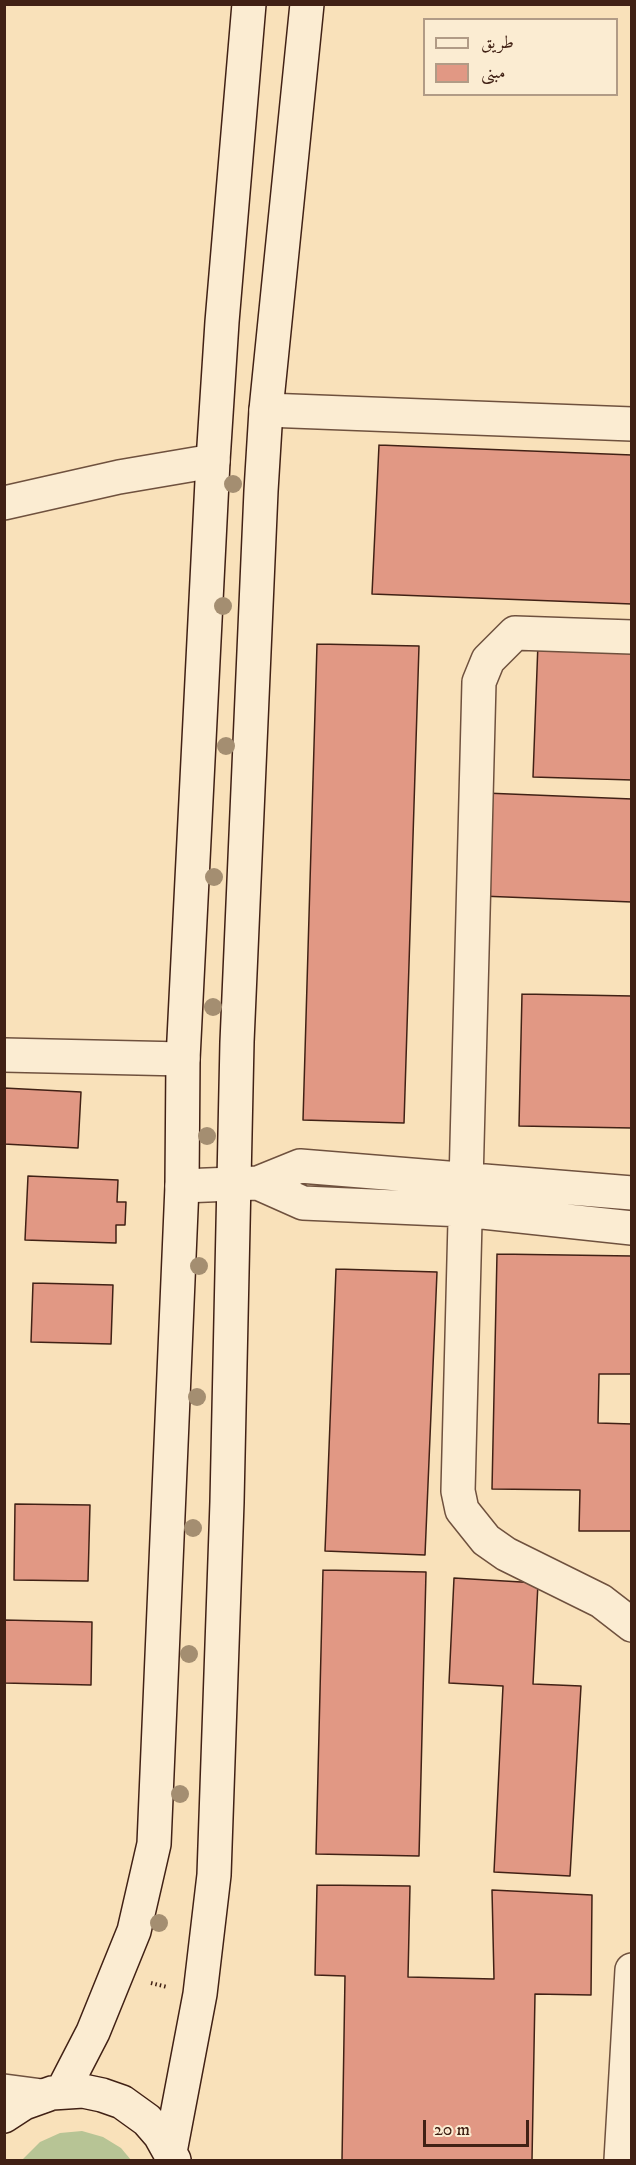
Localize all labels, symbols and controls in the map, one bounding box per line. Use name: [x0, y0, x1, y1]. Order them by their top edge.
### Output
legend: [423, 18, 618, 96]
text: طريق: [481, 32, 514, 54]
text: مبنى: [481, 62, 506, 84]
scale bar: [426, 2108, 532, 2146]
text: 20 m: [434, 2119, 470, 2141]

